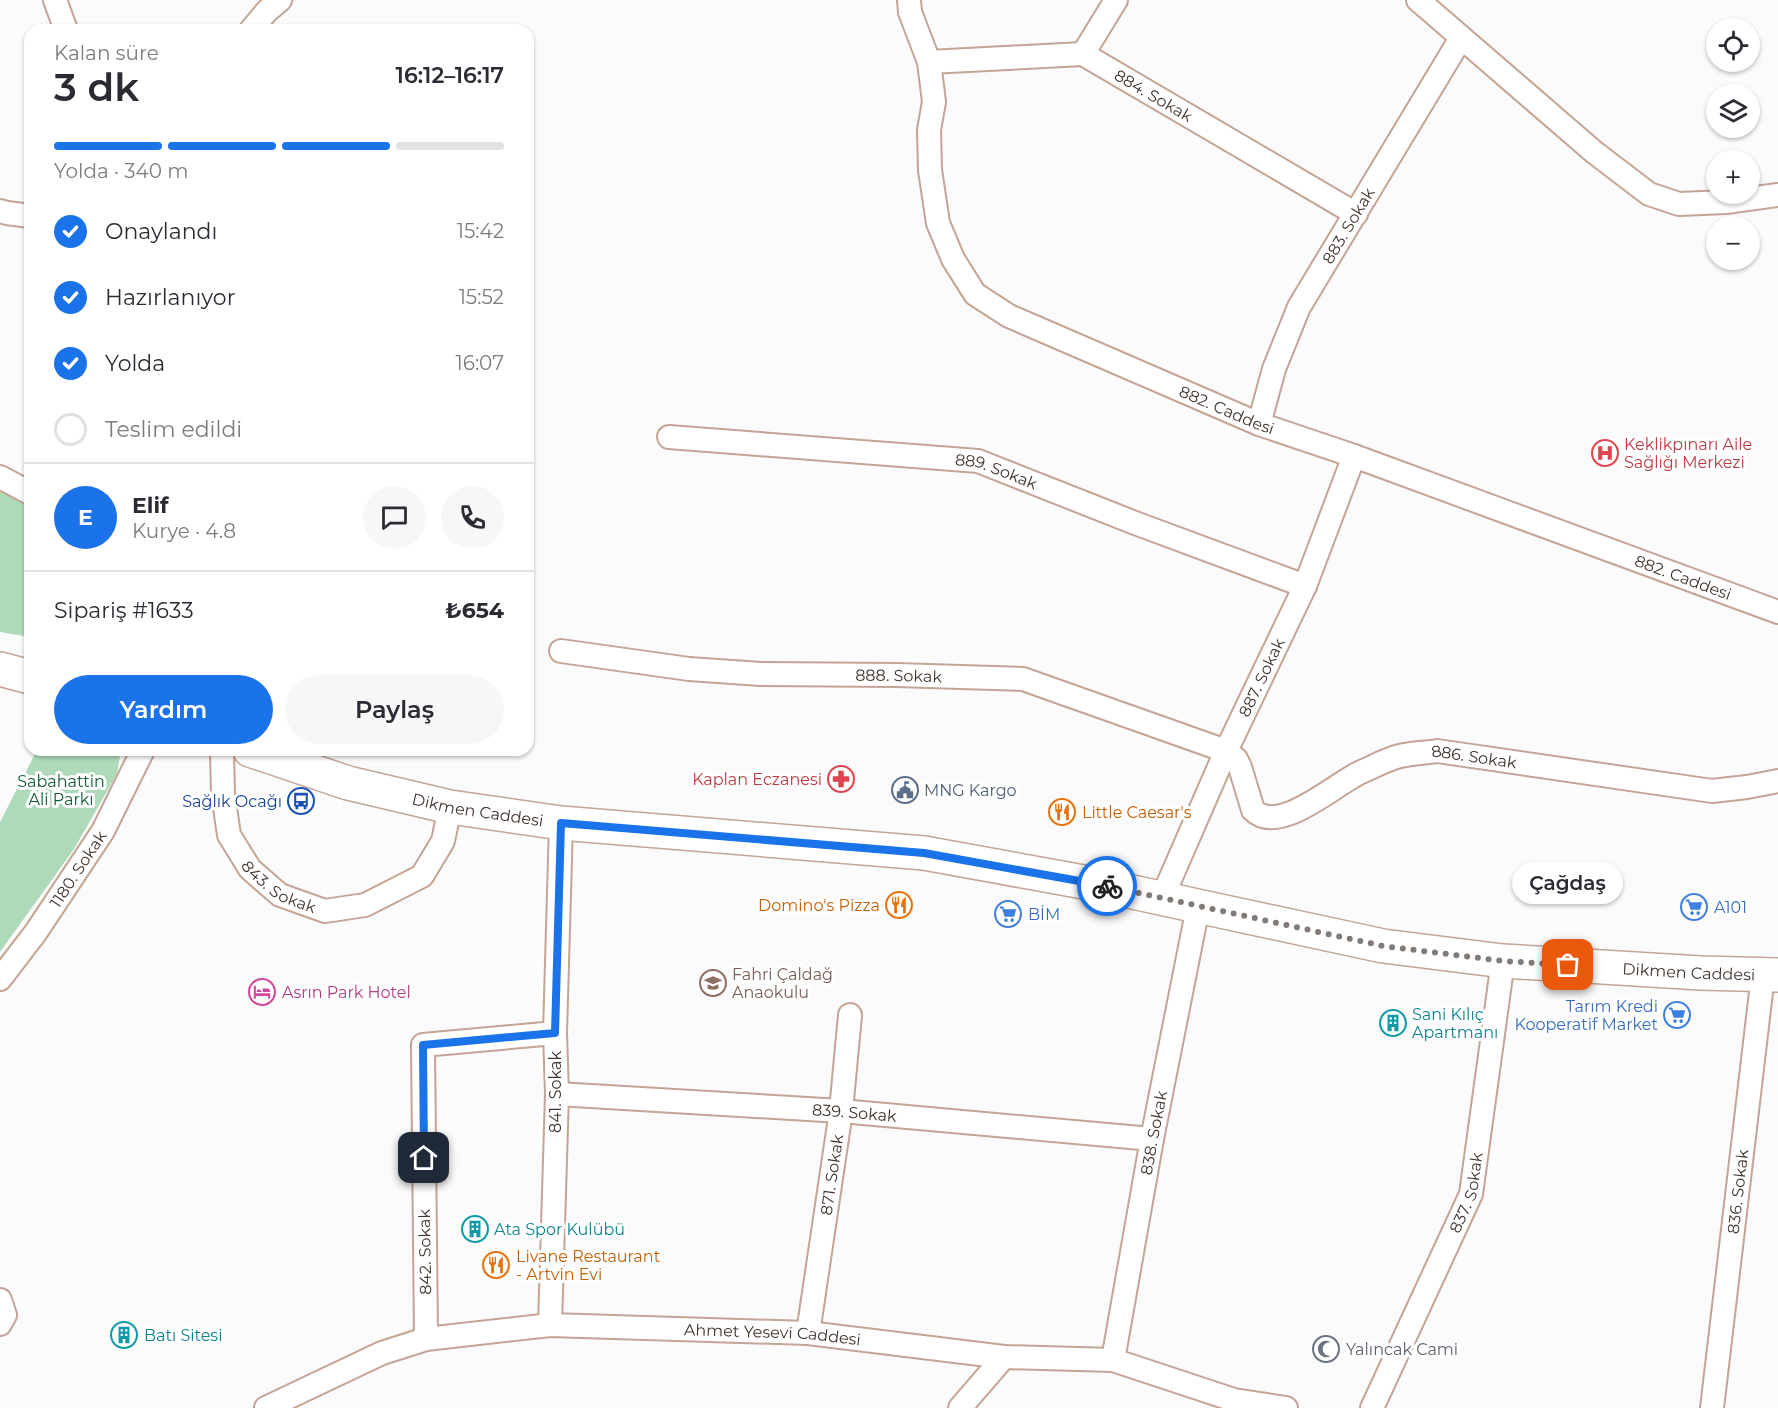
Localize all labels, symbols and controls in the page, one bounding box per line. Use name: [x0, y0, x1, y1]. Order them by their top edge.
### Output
map controls: [1706, 18, 1760, 270]
button: locate: [1706, 18, 1760, 72]
text: Kalan süre: [54, 41, 159, 65]
text: 16:12–16:17: [396, 62, 504, 89]
text: 3 dk: [54, 63, 139, 111]
street label: 884. Sokak: [1111, 65, 1196, 126]
button: layers: [1706, 84, 1760, 138]
button: +: [1706, 150, 1760, 204]
text: Yolda · 340 m: [54, 159, 189, 183]
street label: 883. Sokak: [1318, 184, 1378, 267]
icon: check: [54, 215, 87, 248]
button: −: [1706, 216, 1760, 270]
text: Onaylandı: [105, 218, 217, 245]
text: 15:42: [457, 219, 504, 243]
icon: check: [54, 281, 87, 314]
text: Hazırlanıyor: [105, 284, 235, 311]
text: 15:52: [459, 285, 504, 309]
icon: check: [54, 347, 87, 380]
text: Yolda: [105, 350, 165, 377]
text: 16:07: [455, 351, 504, 375]
street label: 882. Caddesi: [1176, 381, 1277, 438]
text: Teslim edildi: [105, 416, 242, 443]
place label: Keklikpınarı Aile Sağlığı Merkezi: [1624, 435, 1752, 472]
hospital icon: Keklikpınarı Aile Sağlığı Merkezi: [1590, 438, 1620, 468]
street label: 889. Sokak: [954, 450, 1041, 493]
button: chat: [363, 486, 426, 549]
button: phone: [441, 486, 504, 549]
text: Elif: [132, 492, 169, 519]
text: E: [78, 504, 93, 531]
text: Kurye · 4.8: [132, 519, 236, 543]
street label: 882. Caddesi: [1632, 551, 1734, 604]
text: Sipariş #1633: [54, 597, 194, 624]
text: ₺654: [445, 597, 504, 624]
street label: 887. Sokak: [1234, 635, 1288, 720]
street label: 888. Sokak: [855, 665, 943, 686]
button: Yardım: [54, 675, 273, 744]
button: Paylaş: [285, 675, 504, 744]
street label: 886. Sokak: [1430, 741, 1518, 772]
pharmacy icon: Kaplan Eczanesi: [826, 764, 856, 794]
place label: Kaplan Eczanesi: [692, 770, 822, 789]
park label: Sabahattin Ali Parkı: [17, 772, 105, 809]
public building icon: MNG Kargo: [890, 775, 920, 805]
place label: MNG Kargo: [924, 781, 1017, 800]
bus stop icon: Sağlık Ocağı: [286, 786, 316, 816]
street label: Dikmen Caddesi: [410, 789, 545, 830]
place label: Sağlık Ocağı: [182, 792, 282, 811]
restaurant icon: Little Caesar's: [1047, 797, 1077, 827]
place label: Little Caesar's: [1082, 803, 1192, 822]
street label: 1180. Sokak: [46, 827, 110, 911]
courier: [1077, 856, 1137, 916]
street label: 843. Sokak: [238, 857, 319, 917]
callout: Çağdaş: [1512, 863, 1624, 905]
icon: bike: [1091, 870, 1124, 903]
text: Çağdaş: [1529, 871, 1606, 895]
restaurant icon: Domino's Pizza: [884, 890, 914, 920]
supermarket icon: A101: [1679, 892, 1709, 922]
place label: Domino's Pizza: [758, 896, 880, 915]
place label: A101: [1714, 898, 1747, 917]
supermarket icon: BİM: [993, 899, 1023, 929]
place label: BİM: [1028, 905, 1060, 924]
pin: [1542, 939, 1593, 990]
icon: bag: [1551, 948, 1584, 981]
street label: Dikmen Caddesi: [1622, 959, 1755, 984]
place label: Fahri Çaldağ Anaokulu: [732, 965, 833, 1002]
school or university icon: Fahri Çaldağ Anaokulu: [698, 968, 728, 998]
hotel icon: Asrın Park Hotel: [247, 977, 277, 1007]
place label: Asrın Park Hotel: [282, 983, 411, 1002]
place label: Tarım Kredi Kooperatif Market: [1514, 997, 1658, 1034]
supermarket icon: Tarım Kredi Kooperatif Market: [1662, 1000, 1692, 1030]
place label: Sani Kılıç Apartmanı: [1412, 1005, 1498, 1042]
building icon: Sani Kılıç Apartmanı: [1378, 1008, 1408, 1038]
street label: 841. Sokak: [546, 1051, 565, 1133]
street label: 838. Sokak: [1136, 1088, 1171, 1176]
street label: 839. Sokak: [812, 1100, 898, 1126]
pin: [398, 1132, 449, 1183]
street label: 871. Sokak: [816, 1133, 847, 1216]
icon: home: [407, 1141, 440, 1174]
street label: 836. Sokak: [1723, 1148, 1752, 1235]
street label: 837. Sokak: [1445, 1151, 1486, 1236]
street label: 842. Sokak: [415, 1208, 435, 1295]
building icon: Ata Spor Kulübü: [460, 1214, 490, 1244]
place label: Ata Spor Kulübü: [494, 1220, 625, 1239]
place label: Livane Restaurant - Artvin Evi: [516, 1247, 661, 1284]
restaurant icon: Livane Restaurant - Artvin Evi: [481, 1250, 511, 1280]
building icon: Batı Sitesi: [109, 1320, 139, 1350]
street label: Ahmet Yesevi Caddesi: [684, 1320, 862, 1349]
place label: Batı Sitesi: [144, 1326, 222, 1345]
mosque icon: Yalıncak Cami: [1311, 1334, 1341, 1364]
place label: Yalıncak Cami: [1346, 1340, 1458, 1359]

